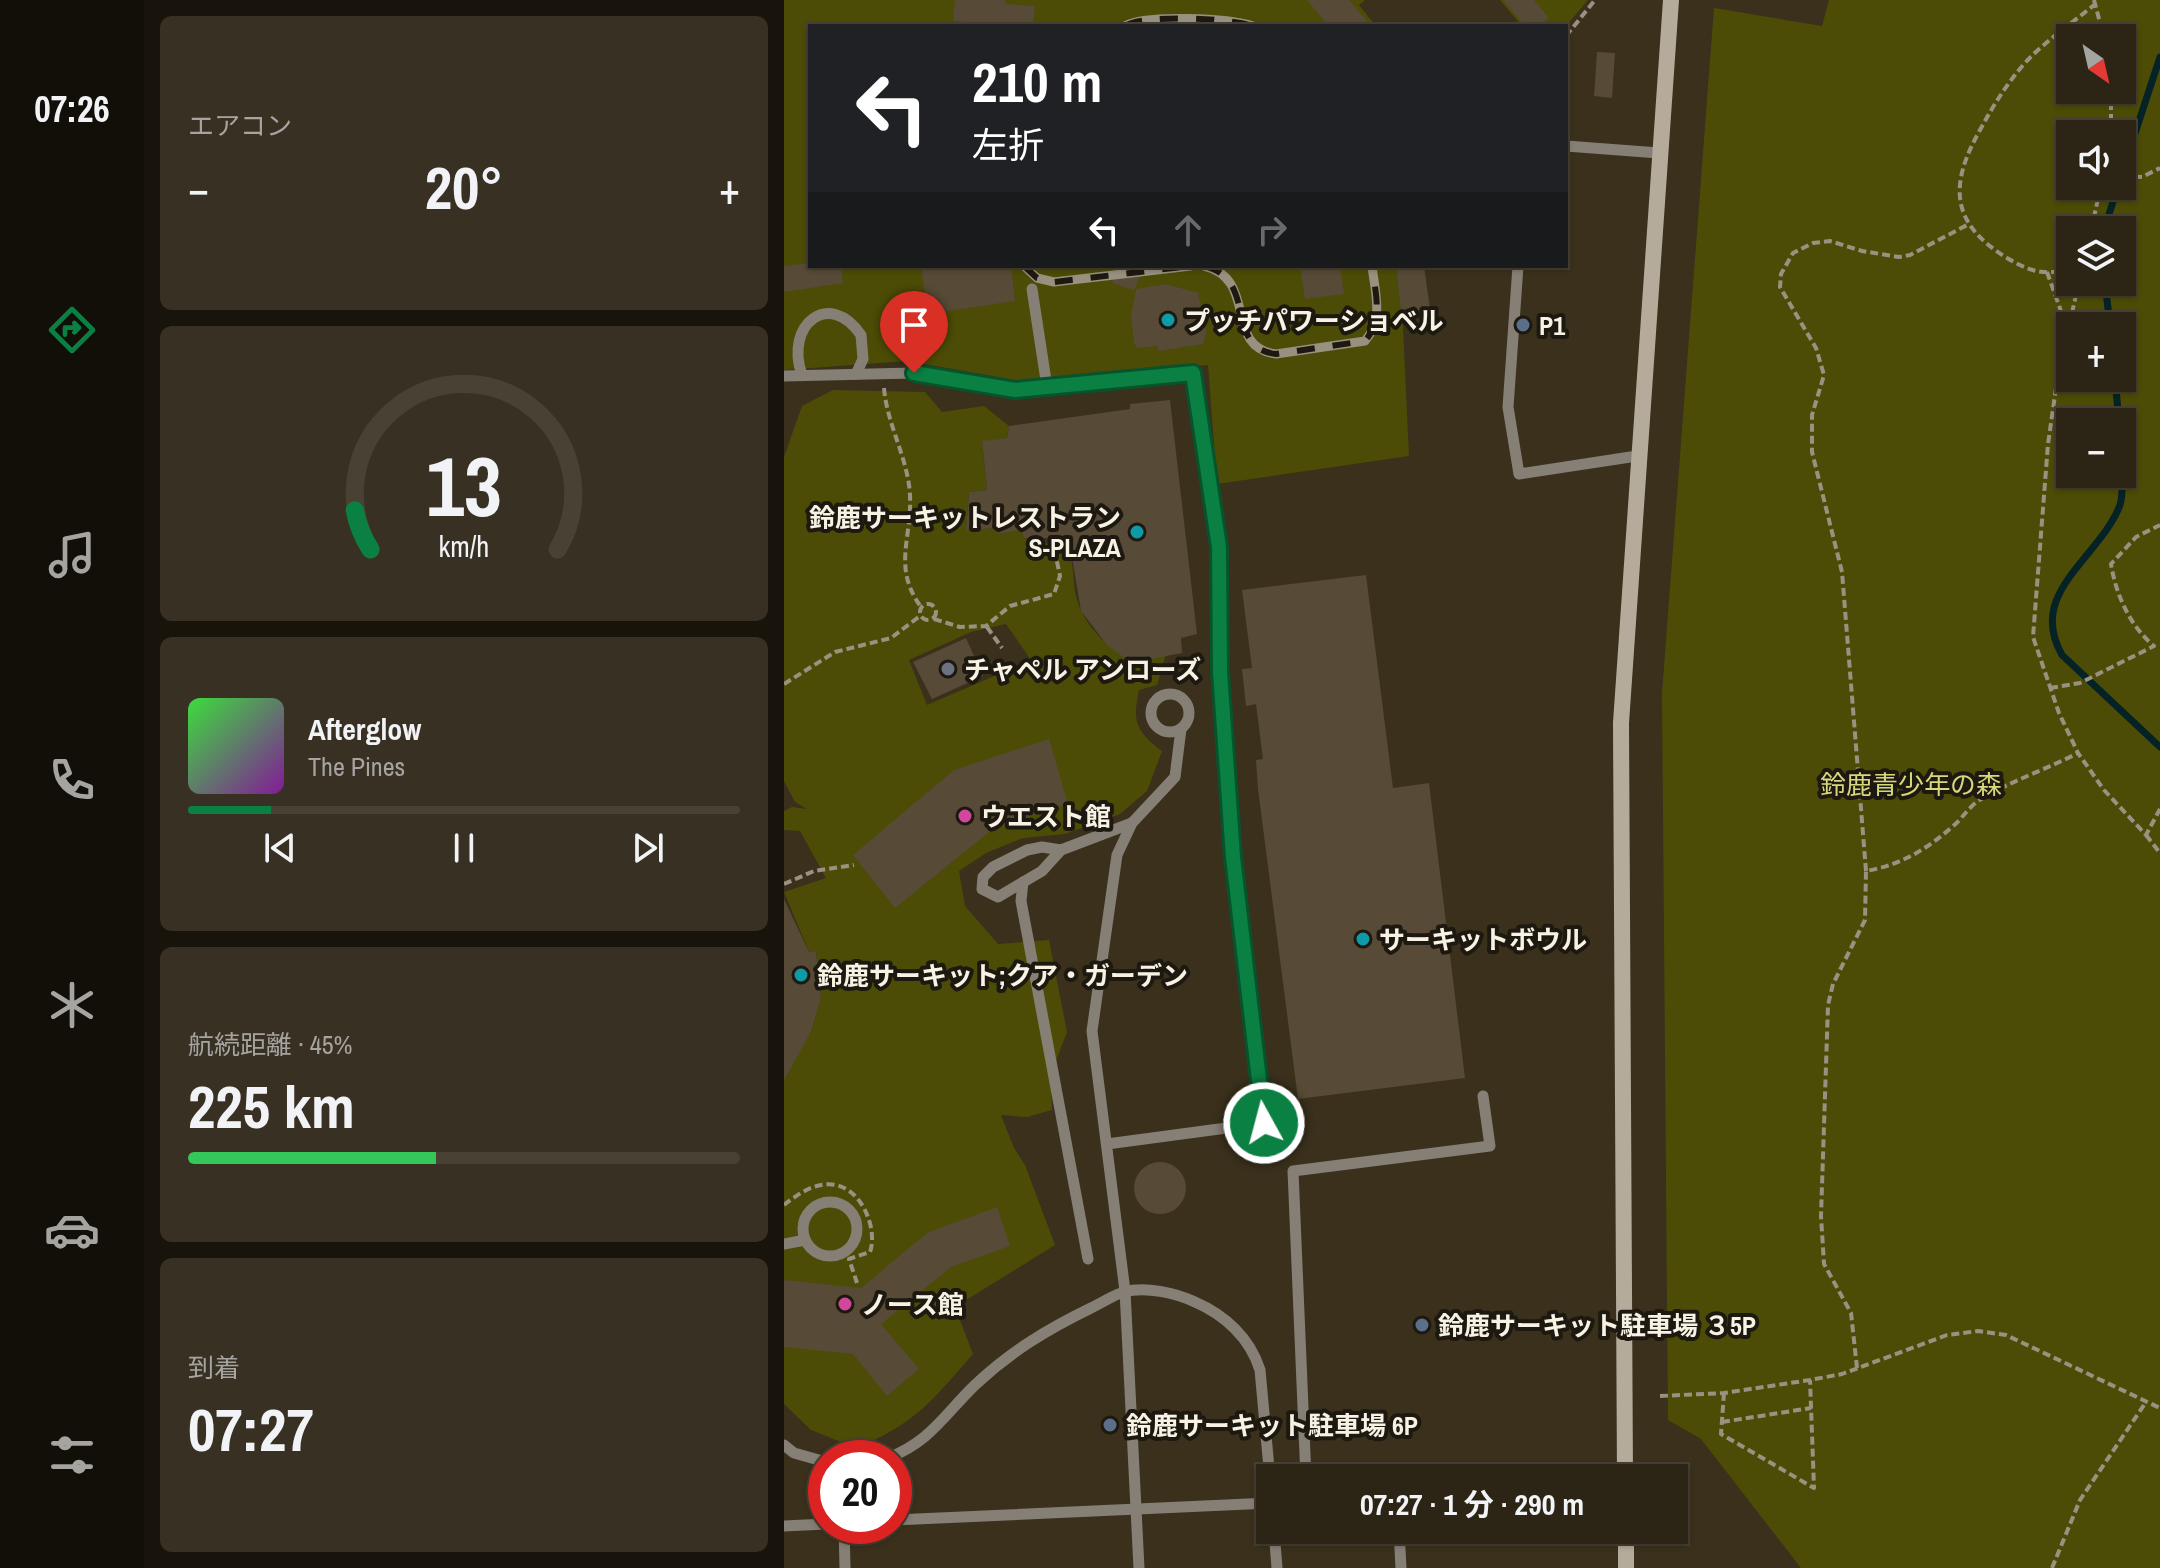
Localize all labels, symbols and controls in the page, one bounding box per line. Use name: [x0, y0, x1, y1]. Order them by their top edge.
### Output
north arrow: [2056, 24, 2136, 104]
map controls: [2056, 24, 2136, 488]
text: 210 m: [972, 44, 1102, 119]
icon: left: [840, 56, 944, 160]
text: 07:26: [34, 85, 110, 133]
text: エアコン: [188, 108, 292, 143]
button: sound: [2056, 120, 2136, 200]
text: 左折: [972, 121, 1044, 169]
text: 20°: [425, 147, 503, 228]
text: −: [188, 158, 209, 218]
text: +: [719, 158, 740, 218]
icon: left: [1082, 208, 1126, 252]
icon: ahead: [1166, 208, 1210, 252]
icon: right: [1250, 208, 1294, 252]
button: layers: [2056, 216, 2136, 296]
pin: [880, 291, 948, 373]
icon: directions: [44, 302, 100, 358]
icon: arrive: [892, 303, 936, 347]
place label: プッチパワーショベル: [1184, 303, 1443, 338]
place label: P1: [1539, 308, 1565, 343]
marker: プッチパワーショベル: [1159, 311, 1177, 329]
button: +: [2056, 312, 2136, 392]
marker: P1: [1514, 316, 1532, 334]
button: −: [2056, 408, 2136, 488]
text: 13: [426, 429, 502, 541]
place label: 鈴鹿サーキットレストラン S-PLAZA: [809, 500, 1122, 565]
marker: 鈴鹿サーキットレストラン S-PLAZA: [1128, 523, 1146, 541]
icon: music: [44, 527, 100, 583]
text: km/h: [439, 527, 489, 566]
place label: チャペル アンローズ: [964, 652, 1201, 687]
marker: チャペル アンローズ: [939, 660, 957, 678]
text: Afterglow: [308, 709, 421, 749]
text: The Pines: [308, 749, 405, 784]
icon: phone: [44, 752, 100, 808]
park label: 鈴鹿青少年の森: [1820, 767, 2002, 802]
place label: ウエスト館: [981, 799, 1111, 834]
marker: ウエスト館: [956, 807, 974, 825]
icon: previous: [258, 826, 302, 870]
icon: pause: [442, 826, 486, 870]
icon: next: [626, 826, 670, 870]
place label: サーキットボウル: [1379, 922, 1587, 957]
marker: サーキットボウル: [1354, 930, 1372, 948]
place label: 鈴鹿サーキット;クア・ガーデン: [817, 958, 1188, 993]
marker: 鈴鹿サーキット;クア・ガーデン: [792, 966, 810, 984]
icon: climate: [44, 977, 100, 1033]
text: 航続距離 · 45%: [188, 1027, 352, 1062]
text: 225 km: [188, 1066, 355, 1147]
position arrow: [1222, 1081, 1306, 1165]
icon: car: [44, 1202, 100, 1258]
place label: ノース館: [861, 1287, 964, 1322]
marker: ノース館: [836, 1295, 854, 1313]
place label: 鈴鹿サーキット駐車場 ３5P: [1438, 1308, 1756, 1343]
marker: 鈴鹿サーキット駐車場 ３5P: [1413, 1316, 1431, 1334]
text: 到着: [188, 1350, 240, 1385]
text: 07:27: [188, 1389, 314, 1470]
place label: 鈴鹿サーキット駐車場 6P: [1126, 1408, 1418, 1443]
marker: 鈴鹿サーキット駐車場 6P: [1101, 1416, 1119, 1434]
icon: filters: [44, 1427, 100, 1483]
speed limit sign: 20: [808, 1440, 912, 1544]
text: 07:27 · 1 分 · 290 m: [1360, 1484, 1584, 1524]

